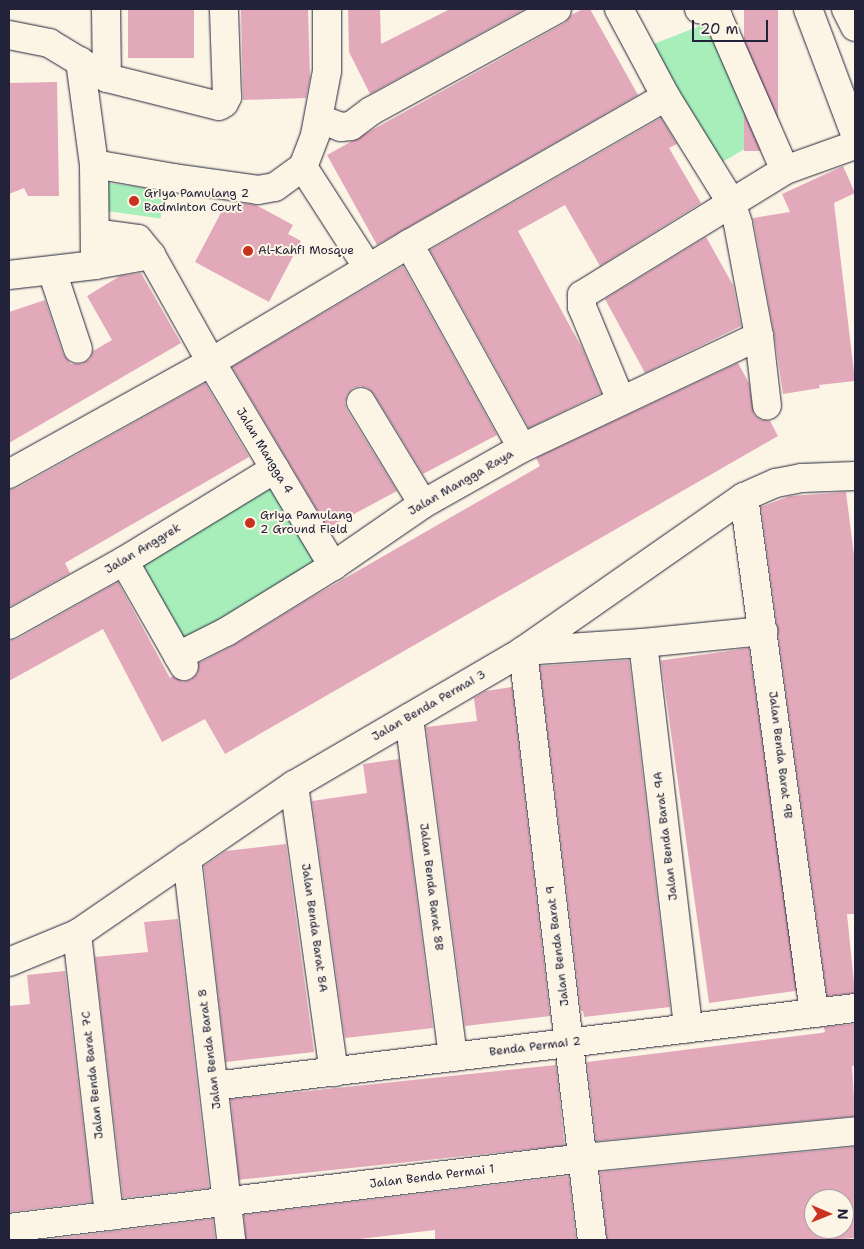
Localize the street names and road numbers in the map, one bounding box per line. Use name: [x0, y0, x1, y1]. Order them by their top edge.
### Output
street label: Jalan Mangga 4: [233, 405, 295, 497]
street label: Jalan Mangga Raya: [406, 447, 516, 519]
street label: Jalan Anggrek: [102, 521, 184, 577]
street label: Jalan Benda Permai 3: [370, 667, 488, 745]
street label: Jalan Benda Barat 9B: [765, 690, 795, 820]
street label: Jalan Benda Barat 9A: [651, 771, 681, 901]
street label: Jalan Benda Barat 8B: [416, 822, 446, 952]
street label: Jalan Benda Barat 8A: [298, 863, 330, 993]
street label: Jalan Benda Barat 9: [543, 885, 573, 1007]
street label: Jalan Benda Barat 8: [195, 988, 225, 1110]
street label: Jalan Benda Barat 7C: [79, 1010, 107, 1140]
street label: Benda Permai 2: [488, 1034, 582, 1060]
street label: Jalan Benda Permai 1: [369, 1162, 495, 1192]

